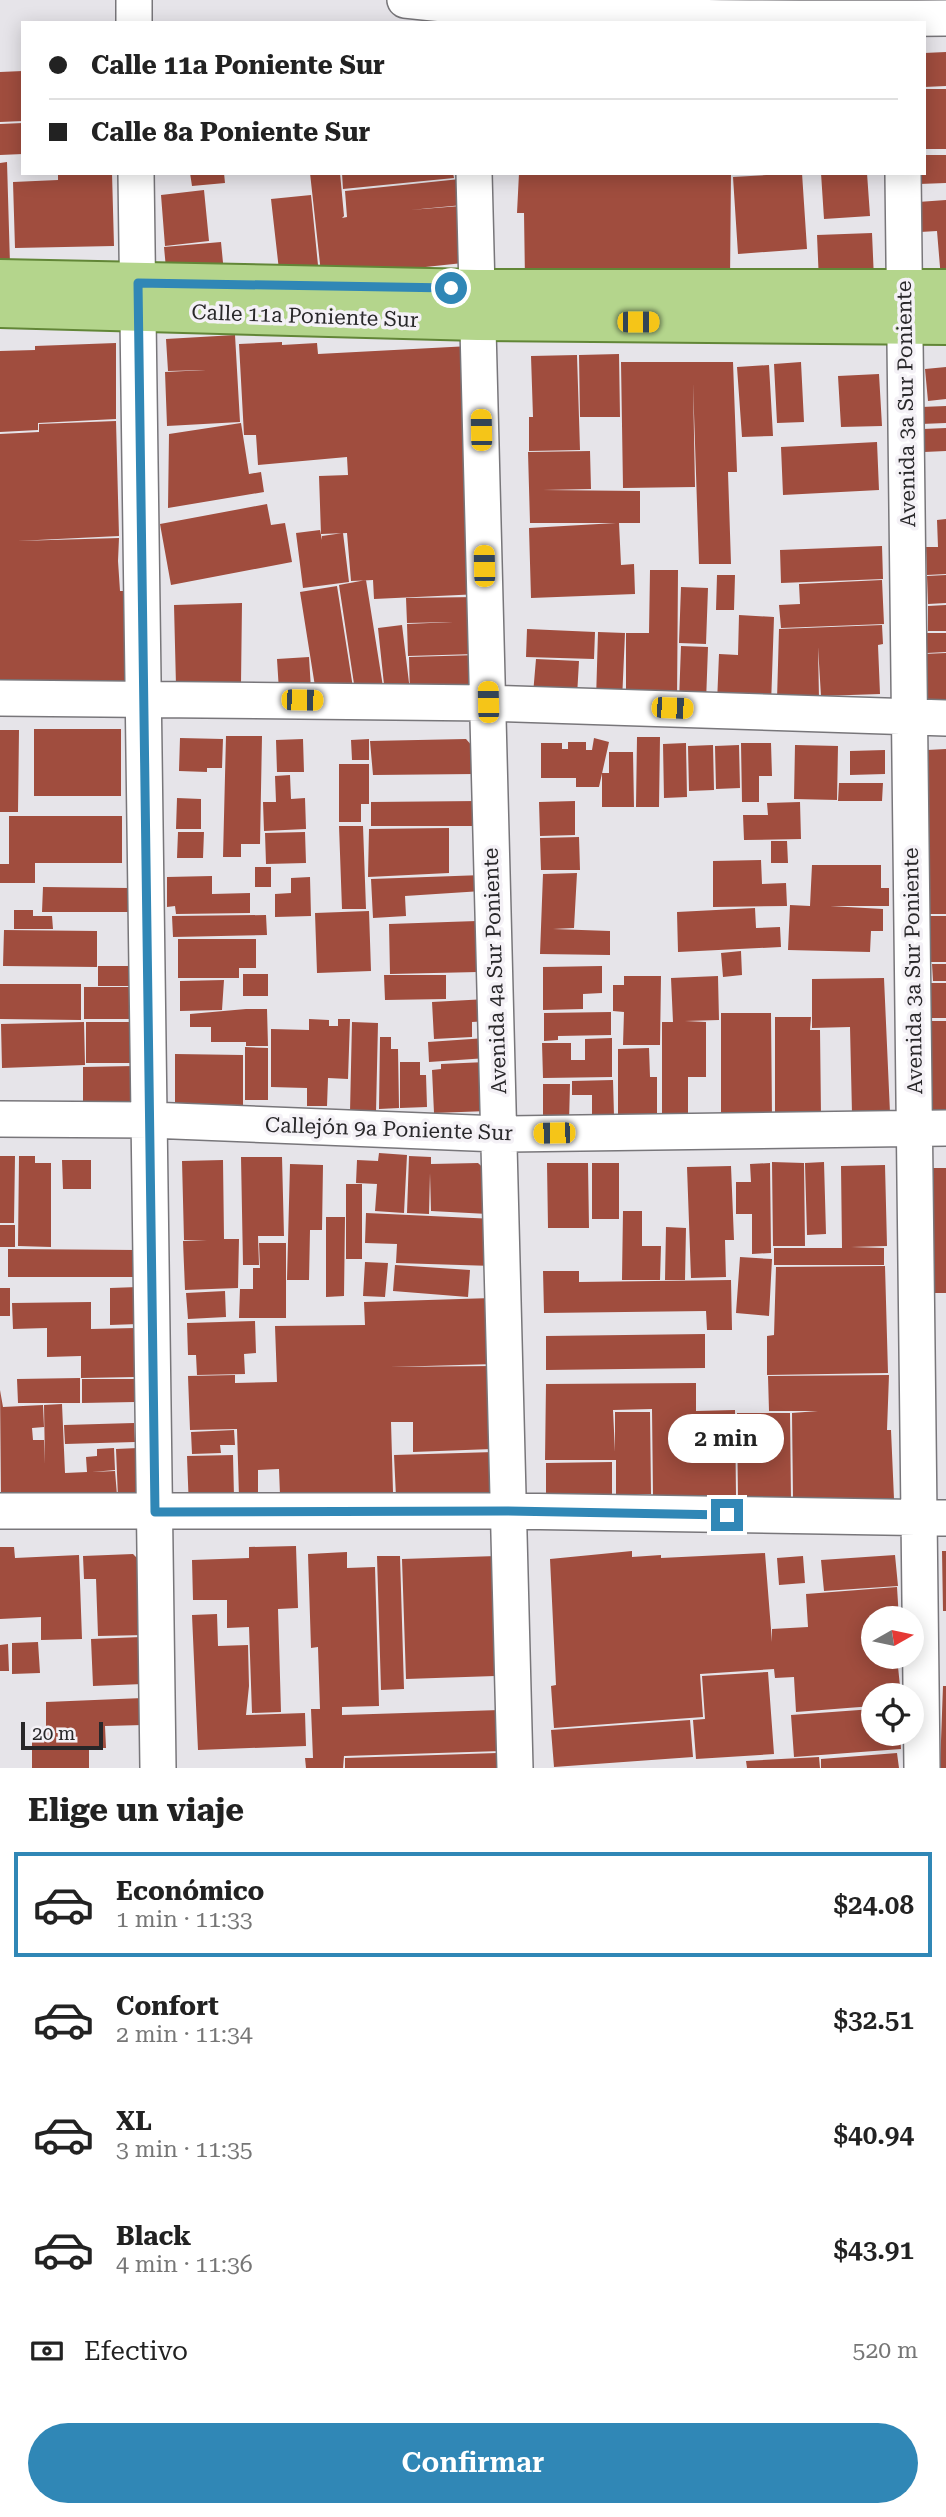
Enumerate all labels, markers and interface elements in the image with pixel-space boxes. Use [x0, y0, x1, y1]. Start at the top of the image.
text: Calle 11a Poniente Sur [91, 50, 385, 80]
text: Calle 8a Poniente Sur [91, 117, 370, 147]
route start [435, 272, 467, 304]
street label: Avenida 3a Sur Poniente [892, 280, 920, 528]
street label: Calle 11a Poniente Sur [191, 300, 419, 332]
car [618, 312, 660, 333]
car [471, 409, 492, 451]
car [474, 545, 495, 587]
car [478, 681, 499, 723]
car [281, 689, 324, 711]
car [651, 697, 694, 719]
street label: Avenida 4a Sur Poniente [479, 847, 511, 1095]
street label: Avenida 3a Sur Poniente [899, 847, 927, 1095]
street label: Callejón 9a Poniente Sur [265, 1113, 514, 1145]
car [533, 1122, 576, 1144]
callout: 2 min [669, 1414, 785, 1462]
text: 2 min [694, 1425, 758, 1452]
route end [711, 1499, 743, 1531]
north arrow [861, 1606, 924, 1670]
map controls [861, 1606, 924, 1746]
button: locate [861, 1683, 924, 1746]
scale bar [21, 1719, 103, 1751]
text: 20 m [32, 1722, 75, 1745]
text: Elige un viaje [28, 1791, 244, 1829]
icon: car [32, 1873, 95, 1936]
text: Económico [116, 1876, 264, 1906]
text: $24.08 [834, 1890, 914, 1920]
text: 1 min · 11:33 [116, 1906, 253, 1933]
icon: car [32, 1988, 95, 2051]
text: Confort [116, 1991, 219, 2021]
text: $32.51 [834, 2005, 914, 2035]
text: 2 min · 11:34 [116, 2021, 253, 2048]
icon: car [32, 2103, 95, 2166]
text: XL [116, 2106, 152, 2136]
text: $40.94 [834, 2120, 914, 2150]
text: 3 min · 11:35 [116, 2136, 253, 2163]
icon: car [32, 2218, 95, 2281]
text: Black [116, 2221, 191, 2251]
text: $43.91 [834, 2235, 914, 2265]
text: 4 min · 11:36 [116, 2251, 253, 2278]
icon: cash [28, 2332, 66, 2370]
text: Efectivo [84, 2336, 188, 2366]
text: 520 m [853, 2337, 918, 2364]
button: Confirmar [28, 2423, 918, 2503]

